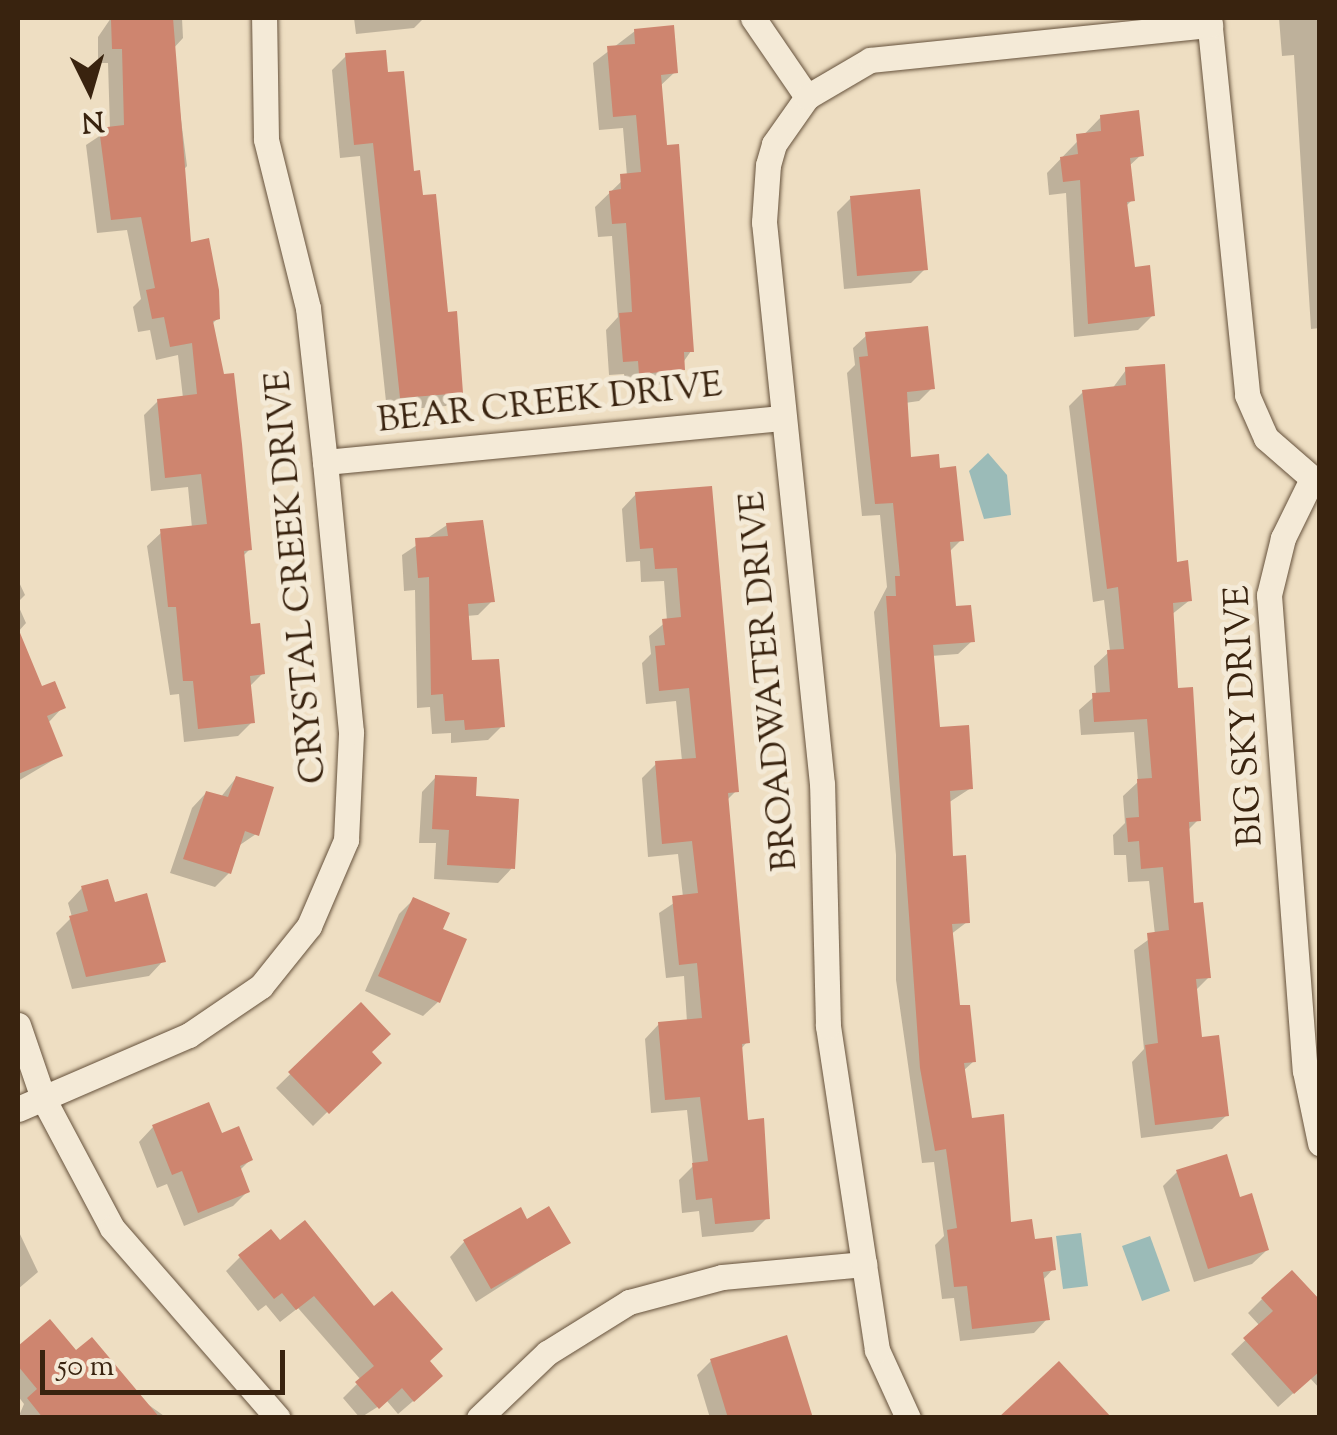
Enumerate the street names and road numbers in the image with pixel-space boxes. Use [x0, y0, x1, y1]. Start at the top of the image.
street label: BEAR CREEK DRIVE [376, 366, 724, 444]
street label: CRYSTAL CREEK DRIVE [259, 369, 337, 785]
street label: BROADWATER DRIVE [733, 489, 809, 873]
street label: BIG SKY DRIVE [1218, 584, 1274, 848]

